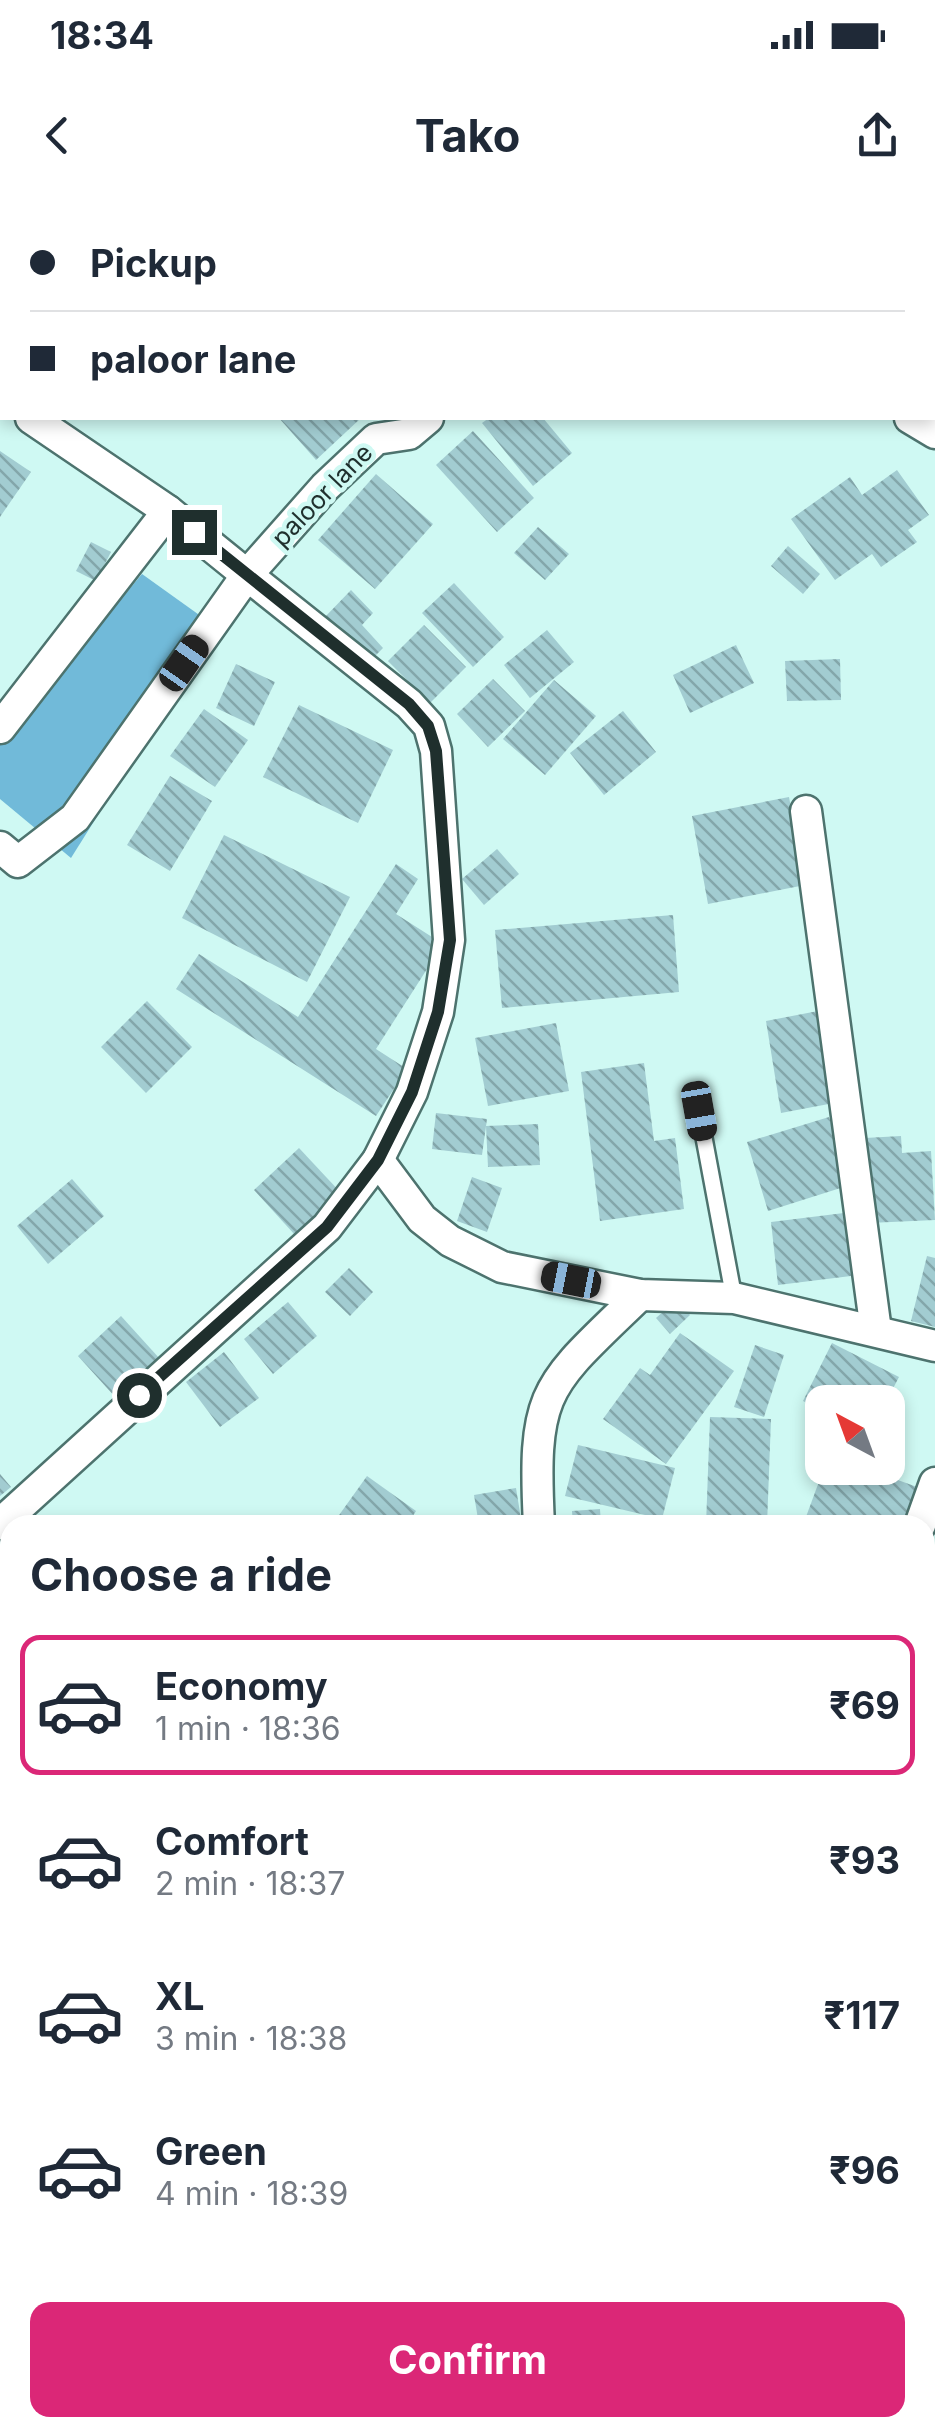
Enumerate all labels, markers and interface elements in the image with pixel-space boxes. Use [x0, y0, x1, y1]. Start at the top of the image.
text: 18:34 [50, 12, 154, 58]
icon: back [30, 108, 85, 163]
text: Tako [415, 108, 520, 163]
icon: share [850, 108, 905, 163]
text: Pickup [90, 240, 217, 286]
text: paloor lane [90, 336, 296, 382]
street label: paloor lane [266, 437, 378, 553]
route end [172, 510, 217, 555]
car [155, 630, 213, 696]
car [679, 1079, 719, 1143]
car [539, 1260, 603, 1300]
route start [117, 1373, 162, 1418]
north arrow [805, 1385, 905, 1485]
map controls [805, 1385, 905, 1485]
text: Choose a ride [30, 1547, 332, 1602]
icon: car [35, 1660, 125, 1750]
text: Economy [155, 1663, 328, 1709]
text: ₹69 [829, 1682, 900, 1728]
text: 1 min · 18:36 [155, 1709, 341, 1748]
icon: car [35, 1815, 125, 1905]
text: Comfort [155, 1818, 309, 1864]
text: ₹93 [829, 1837, 900, 1883]
text: 2 min · 18:37 [155, 1864, 345, 1903]
icon: car [35, 1970, 125, 2060]
text: XL [155, 1973, 205, 2019]
text: ₹117 [823, 1992, 900, 2038]
text: 3 min · 18:38 [155, 2019, 347, 2058]
icon: car [35, 2125, 125, 2215]
text: Green [155, 2128, 267, 2174]
text: ₹96 [829, 2147, 900, 2193]
text: 4 min · 18:39 [155, 2174, 348, 2213]
button: Confirm [30, 2302, 905, 2417]

